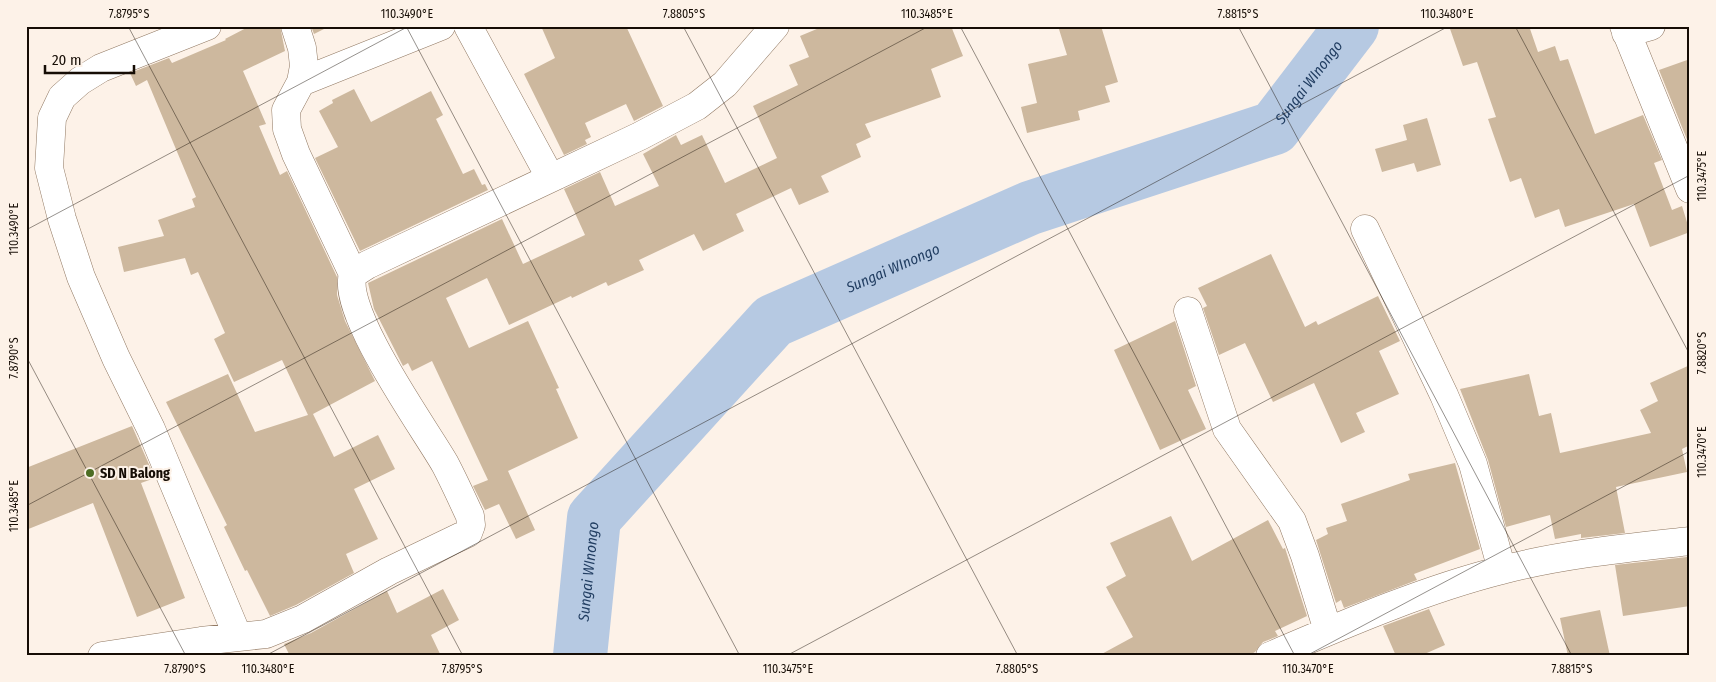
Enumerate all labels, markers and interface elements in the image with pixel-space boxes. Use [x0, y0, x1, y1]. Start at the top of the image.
text: 7.8795°S [109, 7, 149, 21]
text: 110.3490°E [381, 7, 434, 21]
text: 7.8805°S [663, 7, 705, 21]
text: 110.3485°E [901, 7, 953, 21]
text: 7.8815°S [1218, 7, 1258, 21]
text: 110.3480°E [1421, 7, 1474, 21]
water label: Sungai WInongo [1271, 37, 1347, 128]
scale bar [45, 42, 134, 74]
text: 20 m [52, 51, 82, 69]
text: 110.3475°E [1695, 150, 1709, 201]
text: 110.3490°E [7, 202, 21, 255]
water label: Sungai WInongo [843, 240, 943, 297]
text: 7.8820°S [1695, 332, 1709, 374]
text: 7.8790°S [7, 337, 21, 379]
text: 110.3470°E [1695, 426, 1709, 478]
place label: SD N Balong [100, 465, 170, 482]
marker: SD N Balong [84, 467, 96, 479]
text: 110.3485°E [7, 480, 21, 532]
water label: Sungai WInongo [574, 521, 603, 623]
text: 7.8790°S [164, 662, 206, 676]
text: 110.3480°E [242, 662, 295, 676]
text: 7.8795°S [442, 662, 482, 676]
text: 110.3475°E [763, 662, 814, 676]
text: 7.8805°S [996, 662, 1038, 676]
text: 110.3470°E [1282, 662, 1334, 676]
text: 7.8815°S [1552, 662, 1592, 676]

